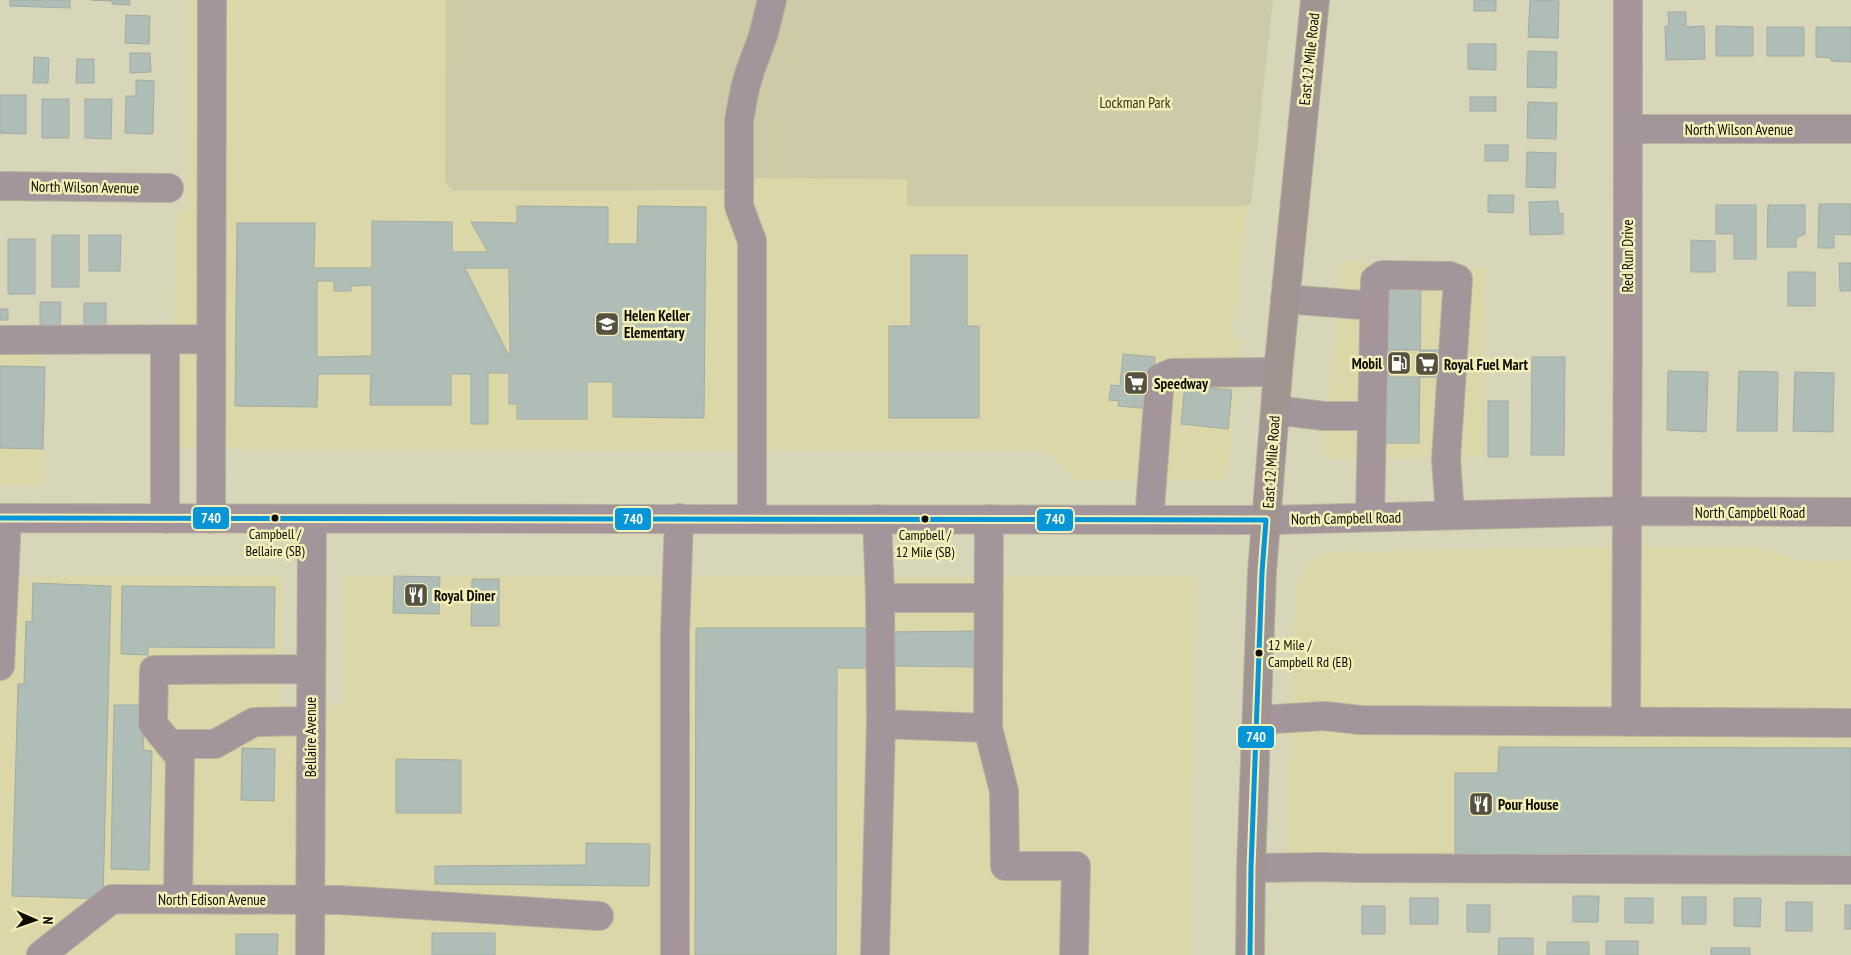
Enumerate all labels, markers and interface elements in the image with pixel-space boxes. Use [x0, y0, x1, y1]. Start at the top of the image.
street label: East 12 Mile Road [1295, 12, 1323, 106]
park label: Lockman Park [1099, 93, 1171, 112]
street label: North Wilson Avenue [1685, 120, 1793, 139]
street label: North Wilson Avenue [31, 177, 139, 197]
street label: Red Run Drive [1618, 219, 1637, 293]
place label: Helen Keller Elementary [624, 306, 691, 342]
school or university icon: Helen Keller Elementary [594, 311, 620, 337]
fuel station icon: Mobil [1386, 350, 1412, 376]
supermarket icon: Royal Fuel Mart [1414, 351, 1440, 377]
place label: Mobil [1352, 354, 1382, 373]
place label: Royal Fuel Mart [1444, 355, 1528, 374]
supermarket icon: Speedway [1123, 370, 1149, 396]
place label: Speedway [1154, 374, 1209, 393]
street label: East 12 Mile Road [1258, 415, 1284, 509]
street label: North Campbell Road [1695, 503, 1805, 522]
line badge: 740 [192, 506, 230, 530]
line badge: 740 [614, 507, 652, 531]
line badge: 740 [1036, 508, 1074, 532]
street label: North Campbell Road [1291, 508, 1401, 528]
text: 740 [201, 509, 221, 527]
text: 740 [623, 510, 643, 528]
text: 740 [1045, 510, 1065, 528]
marker: Campbell / Bellaire (SB) [270, 513, 280, 523]
marker: Campbell / 12 Mile (SB) [920, 514, 930, 524]
place label: Campbell / Bellaire (SB) [245, 525, 305, 560]
place label: Campbell / 12 Mile (SB) [896, 526, 955, 561]
restaurant icon: Royal Diner [403, 582, 429, 608]
place label: Royal Diner [434, 586, 496, 605]
place label: 12 Mile / Campbell Rd (EB) [1268, 636, 1352, 671]
marker: 12 Mile / Campbell Rd (EB) [1254, 648, 1264, 658]
street label: Bellaire Avenue [301, 697, 320, 777]
line badge: 740 [1237, 725, 1275, 749]
text: 740 [1246, 728, 1266, 746]
restaurant icon: Pour House [1468, 791, 1494, 817]
place label: Pour House [1498, 795, 1559, 814]
street label: North Edison Avenue [158, 890, 266, 909]
north arrow [10, 895, 60, 945]
text: N [39, 916, 57, 925]

